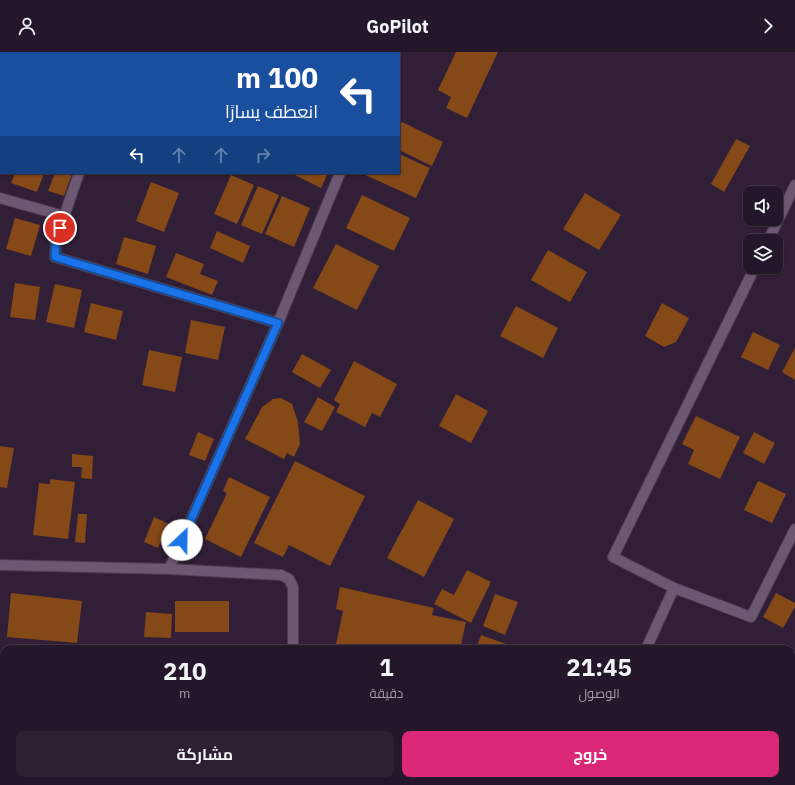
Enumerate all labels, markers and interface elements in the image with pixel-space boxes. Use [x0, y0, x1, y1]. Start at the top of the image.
icon: person [16, 15, 38, 37]
text: GoPilot [366, 15, 429, 38]
icon: forward [757, 15, 779, 37]
text: 100 m [236, 59, 318, 96]
icon: left [332, 68, 384, 120]
text: انعطف يسارًا [225, 100, 318, 123]
icon: left [126, 144, 148, 166]
icon: ahead [168, 144, 190, 166]
icon: ahead [210, 144, 232, 166]
icon: right [252, 144, 274, 166]
map controls [743, 186, 783, 274]
button: sound [743, 186, 783, 226]
pin [43, 211, 77, 245]
icon: arrive [49, 217, 71, 239]
button: layers [743, 234, 783, 274]
position arrow [161, 519, 203, 561]
text: 1 [379, 651, 394, 683]
text: 21:45 [566, 651, 632, 683]
text: 210 [163, 655, 206, 687]
text: m [179, 685, 190, 702]
text: دقيقة [369, 685, 403, 702]
text: الوصول [578, 685, 620, 702]
button: مشاركة [16, 731, 394, 777]
button: خروج [402, 731, 779, 777]

